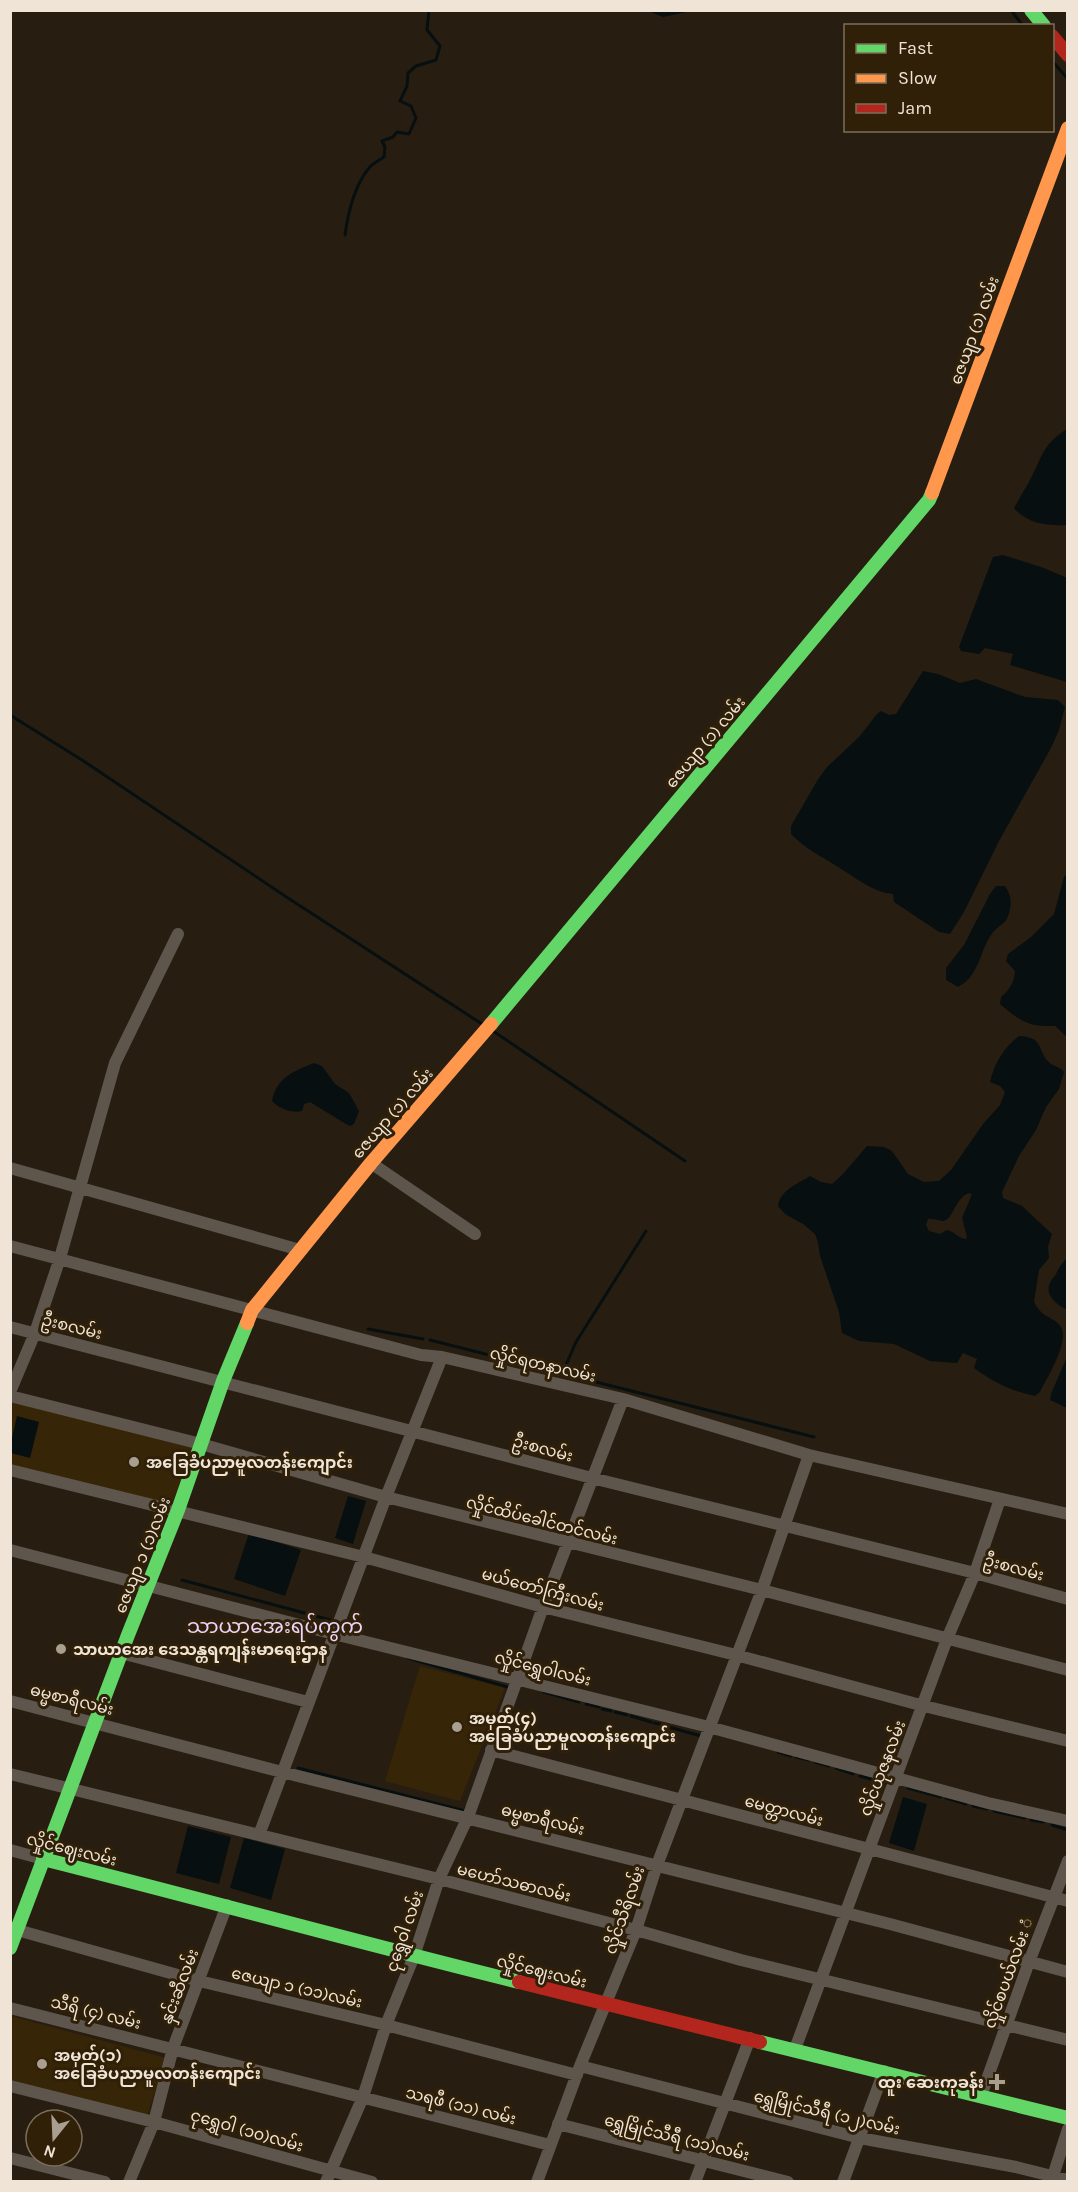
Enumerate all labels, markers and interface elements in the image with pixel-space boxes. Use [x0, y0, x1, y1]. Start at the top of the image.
legend [844, 24, 1054, 132]
text: Fast [898, 37, 933, 59]
text: Slow [898, 67, 937, 89]
text: Jam [898, 97, 932, 119]
street label: ဇေယျာ (၁) လမ်း [944, 273, 1007, 388]
street label: ဇေယျာ (၁) လမ်း [660, 691, 752, 794]
street label: ဇေယျာ (၁) လမ်း [346, 1063, 440, 1165]
street label: ဦးစလမ်း [39, 1308, 104, 1347]
street label: လှိုင်ရတနာလမ်း [487, 1341, 598, 1390]
street label: ဦးစလမ်း [510, 1429, 575, 1469]
place label: အခြေခံပညာမူလတန်းကျောင်း [146, 1451, 353, 1476]
marker: အခြေခံပညာမူလတန်းကျောင်း [127, 1455, 141, 1469]
street label: လှိုင်ထိပ်ခေါင်တင်လမ်း [463, 1491, 620, 1552]
street label: ဇေယျာ ၁ (၁)လမ်း [109, 1494, 178, 1618]
street label: ဦးစလမ်း [981, 1548, 1046, 1588]
street label: မယ်တော်ကြီးလမ်း [479, 1562, 606, 1619]
district label: သာယာအေးရပ်ကွက် [187, 1612, 363, 1642]
place label: သာယာအေး ဒေသန္တရကျန်းမာရေးဌာန [73, 1638, 327, 1663]
marker: သာယာအေး ဒေသန္တရကျန်းမာရေးဌာန [54, 1642, 68, 1656]
street label: လှိုင်ရွှေဝါလမ်း [492, 1645, 594, 1694]
street label: ဓမ္မစာရီလမ်း [27, 1678, 116, 1723]
place label: အမှတ်(၄) အခြေခံပညာမူလတန်းကျောင်း [469, 1707, 676, 1750]
street label: လှိုင်ယုဇနလမ်း [854, 1717, 914, 1820]
marker: အမှတ်(၄) အခြေခံပညာမူလတန်းကျောင်း [450, 1720, 464, 1734]
street label: မေတ္တာလမ်း [742, 1789, 826, 1834]
street label: ဓမ္မစာရီလမ်း [498, 1798, 587, 1843]
street label: လှိုင်ဈေးလမ်း [24, 1827, 119, 1874]
street label: မဟော်သဓာလမ်း [455, 1857, 573, 1906]
street label: လှိုင်သီရိလမ်း [599, 1863, 652, 1958]
street label: ငုရွှေဝါ လမ်း [380, 1887, 432, 1976]
street label: လှိုင်စပယ်လမ်း ံ [978, 1915, 1041, 2032]
street label: နှင်းဆီလမ်း [155, 1945, 207, 2028]
street label: လှိုင်ဈေးလမ်း [494, 1949, 589, 1996]
street label: ဇေယျာ ၁ (၁၁)လမ်း [229, 1961, 365, 2016]
street label: သီရိ (၄) လမ်း [48, 1990, 143, 2037]
place label: အမှတ်(၁) အခြေခံပညာမူလတန်းကျောင်း [54, 2044, 261, 2087]
marker: အမှတ်(၁) အခြေခံပညာမူလတန်းကျောင်း [35, 2057, 49, 2071]
place label: ထူး ဆေးကုခန်း [878, 2071, 984, 2096]
marker: ထူး ဆေးကုခန်း [988, 2073, 1006, 2091]
street label: သရဖီ (၁၁) လမ်း [403, 2081, 519, 2132]
street label: ရွှေမြိုင်သီရီ (၁၂)လမ်း [751, 2084, 902, 2142]
street label: ငုရွှေဝါ (၁၀)လမ်း [187, 2103, 306, 2160]
north arrow [24, 2108, 84, 2168]
street label: ရွှေမြိုင်သီရီ (၁၁)လမ်း [602, 2108, 752, 2169]
text: N [41, 2141, 58, 2163]

